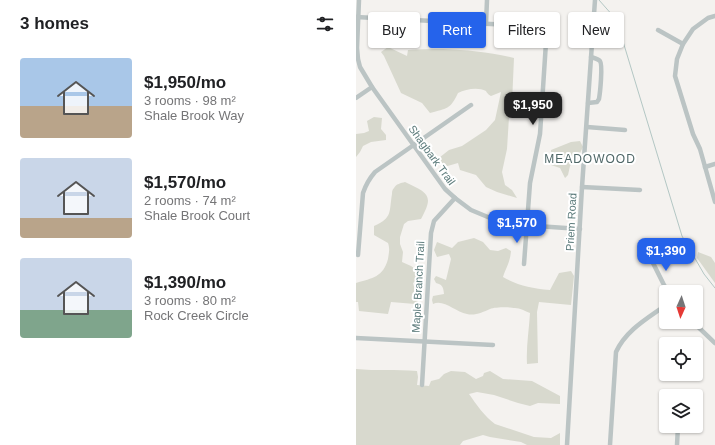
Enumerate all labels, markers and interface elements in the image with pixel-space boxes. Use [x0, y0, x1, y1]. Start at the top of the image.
chip: Buy [368, 12, 420, 48]
chip: Rent [428, 12, 486, 48]
chip: Filters [494, 12, 560, 48]
chip: New [568, 12, 624, 48]
icon: filters [314, 13, 336, 35]
text: 3 homes [20, 14, 89, 33]
text: $1,950/mo [144, 73, 226, 92]
icon: home [52, 74, 100, 122]
pin: $1,950 [500, 92, 566, 126]
text: 3 rooms · 98 m² [144, 93, 236, 108]
text: $1,950 [513, 97, 553, 112]
text: Shale Brook Way [144, 108, 244, 123]
street label: Shagbark Trail [406, 123, 458, 187]
district label: MEADOWOOD [544, 152, 636, 166]
text: $1,570/mo [144, 173, 226, 192]
icon: home [52, 174, 100, 222]
text: 2 rooms · 74 m² [144, 193, 236, 208]
street label: Priem Road [563, 193, 579, 251]
text: Shale Brook Court [144, 208, 250, 223]
pin: $1,570 [484, 210, 550, 244]
text: $1,570 [497, 215, 537, 230]
pin: $1,390 [633, 238, 699, 272]
street label: Maple Branch Trail [410, 241, 426, 333]
text: $1,390 [646, 243, 686, 258]
text: $1,390/mo [144, 273, 226, 292]
icon: home [52, 274, 100, 322]
north arrow [659, 285, 703, 329]
map controls [659, 285, 703, 433]
text: 3 rooms · 80 m² [144, 293, 236, 308]
text: Rock Creek Circle [144, 308, 249, 323]
button: locate [659, 337, 703, 381]
button: layers [659, 389, 703, 433]

